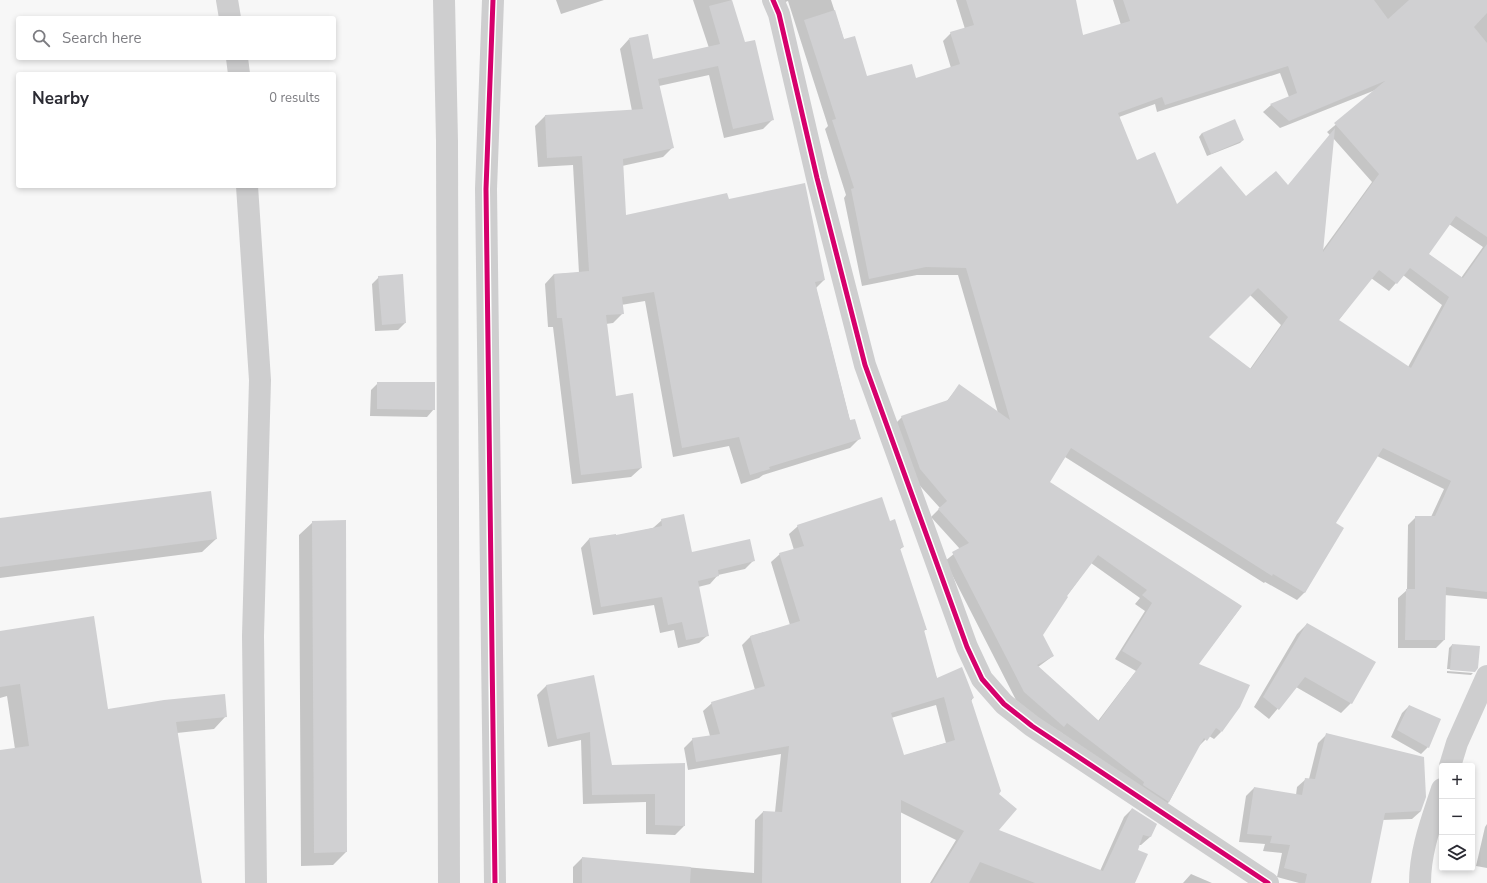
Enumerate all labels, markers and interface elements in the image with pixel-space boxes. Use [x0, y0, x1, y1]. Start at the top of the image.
search box [16, 16, 336, 60]
icon: search [30, 27, 52, 49]
text: Search here [62, 28, 142, 48]
text: Nearby [32, 87, 89, 110]
text: 0 results [269, 89, 320, 107]
map controls [1439, 763, 1475, 871]
button: + [1439, 763, 1475, 799]
button: − [1439, 799, 1475, 835]
button: layers [1439, 835, 1475, 871]

